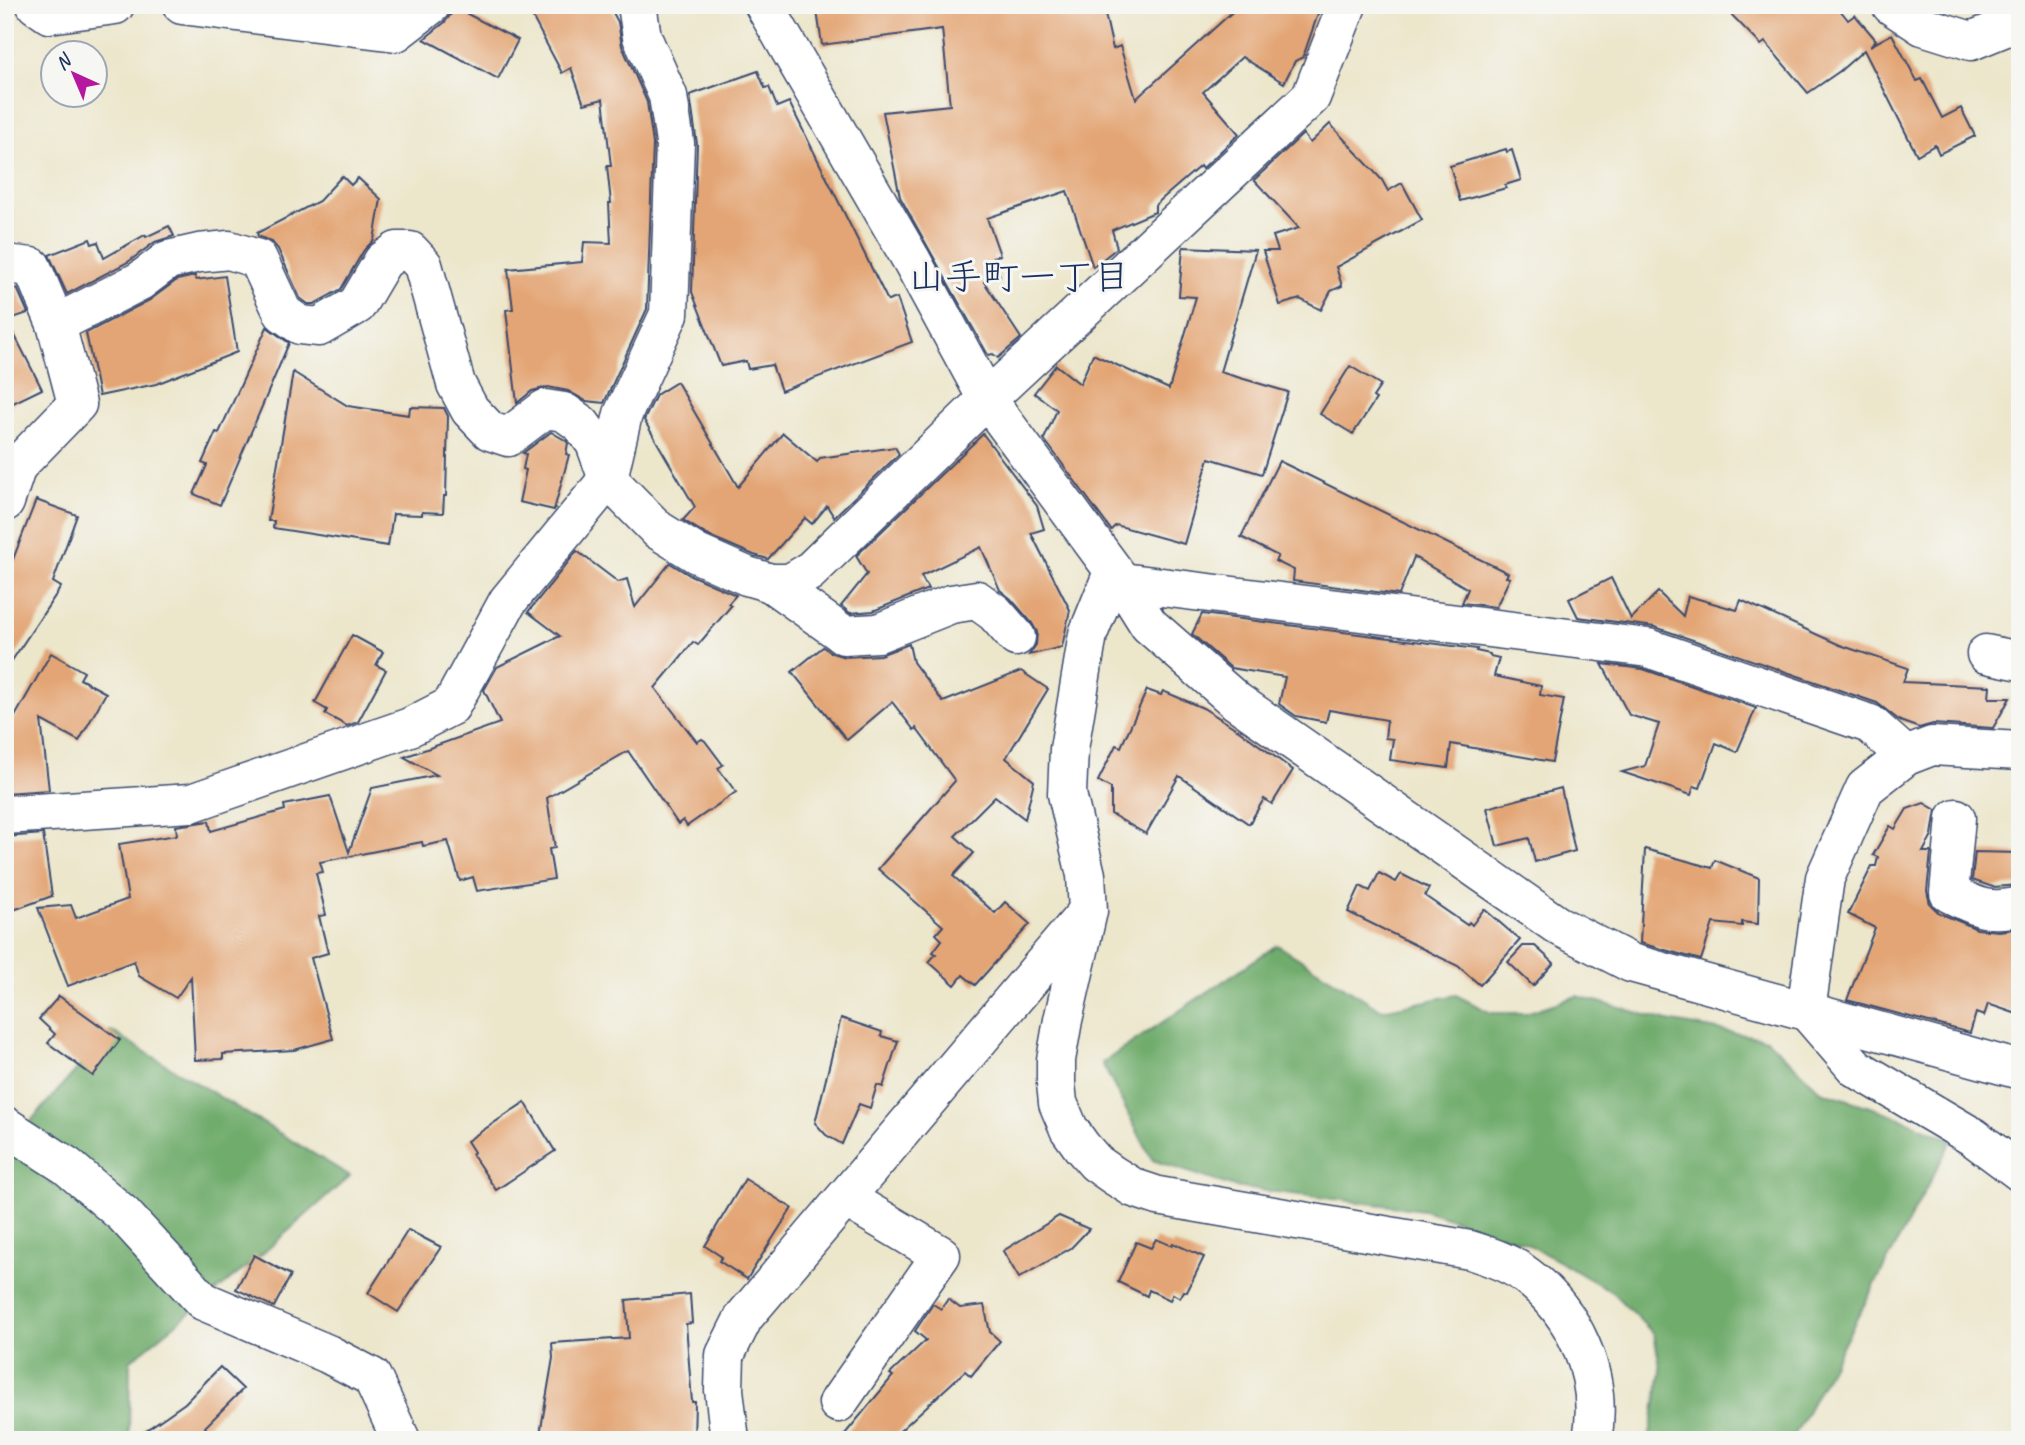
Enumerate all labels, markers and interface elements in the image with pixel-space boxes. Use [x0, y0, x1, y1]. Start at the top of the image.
north arrow [38, 38, 108, 108]
text: N [50, 48, 78, 75]
district label: 山手町一丁目 [908, 253, 1130, 300]

